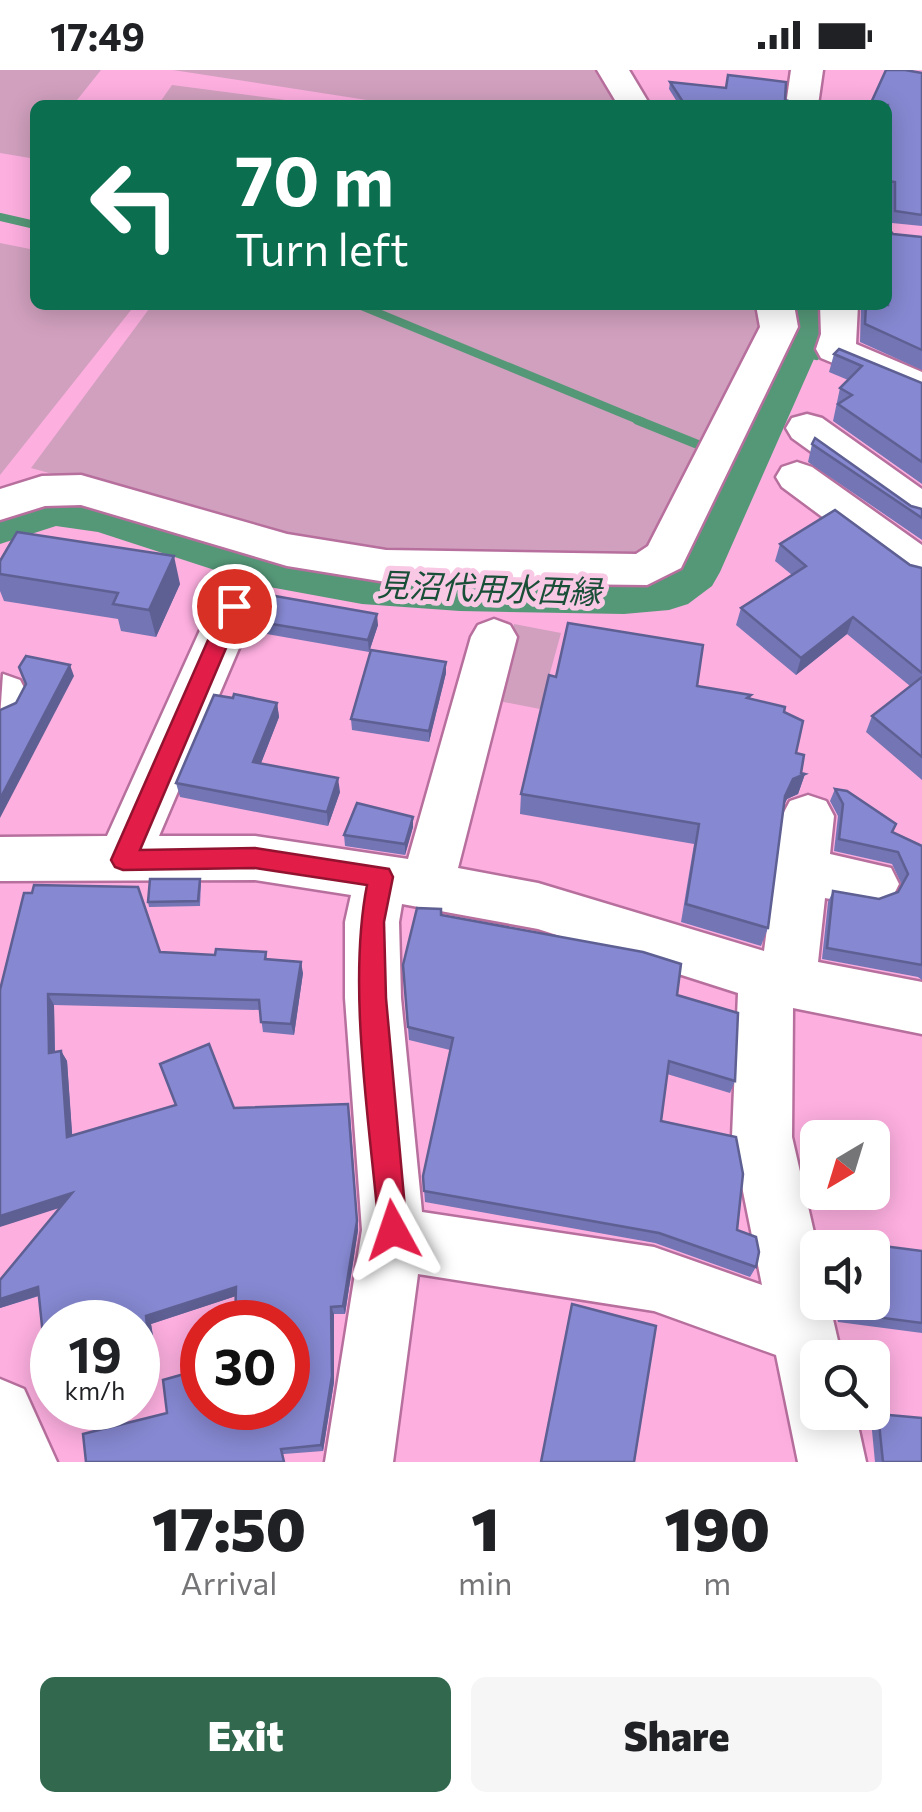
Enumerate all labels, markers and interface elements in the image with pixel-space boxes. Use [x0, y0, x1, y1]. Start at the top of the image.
text: 17:49 [50, 12, 145, 59]
text: 70 m [235, 135, 394, 220]
icon: left [70, 140, 200, 270]
text: Turn left [235, 220, 409, 275]
water label: 見沼代用水西縁 [376, 563, 605, 611]
pin [192, 564, 277, 649]
icon: arrive [207, 579, 262, 634]
north arrow [800, 1120, 890, 1210]
map controls [800, 1120, 890, 1430]
position arrow [341, 1178, 445, 1282]
button: sound [800, 1230, 890, 1320]
speed limit sign: 30 [180, 1300, 310, 1430]
text: 19 [68, 1322, 122, 1383]
button: search [800, 1340, 890, 1430]
text: km/h [65, 1375, 125, 1405]
text: 17:50 [152, 1490, 306, 1563]
text: 1 [471, 1490, 499, 1563]
text: 190 [664, 1490, 770, 1563]
text: Arrival [181, 1562, 277, 1602]
text: min [458, 1562, 512, 1602]
text: m [703, 1562, 731, 1602]
button: Exit [40, 1677, 451, 1792]
button: Share [471, 1677, 882, 1792]

